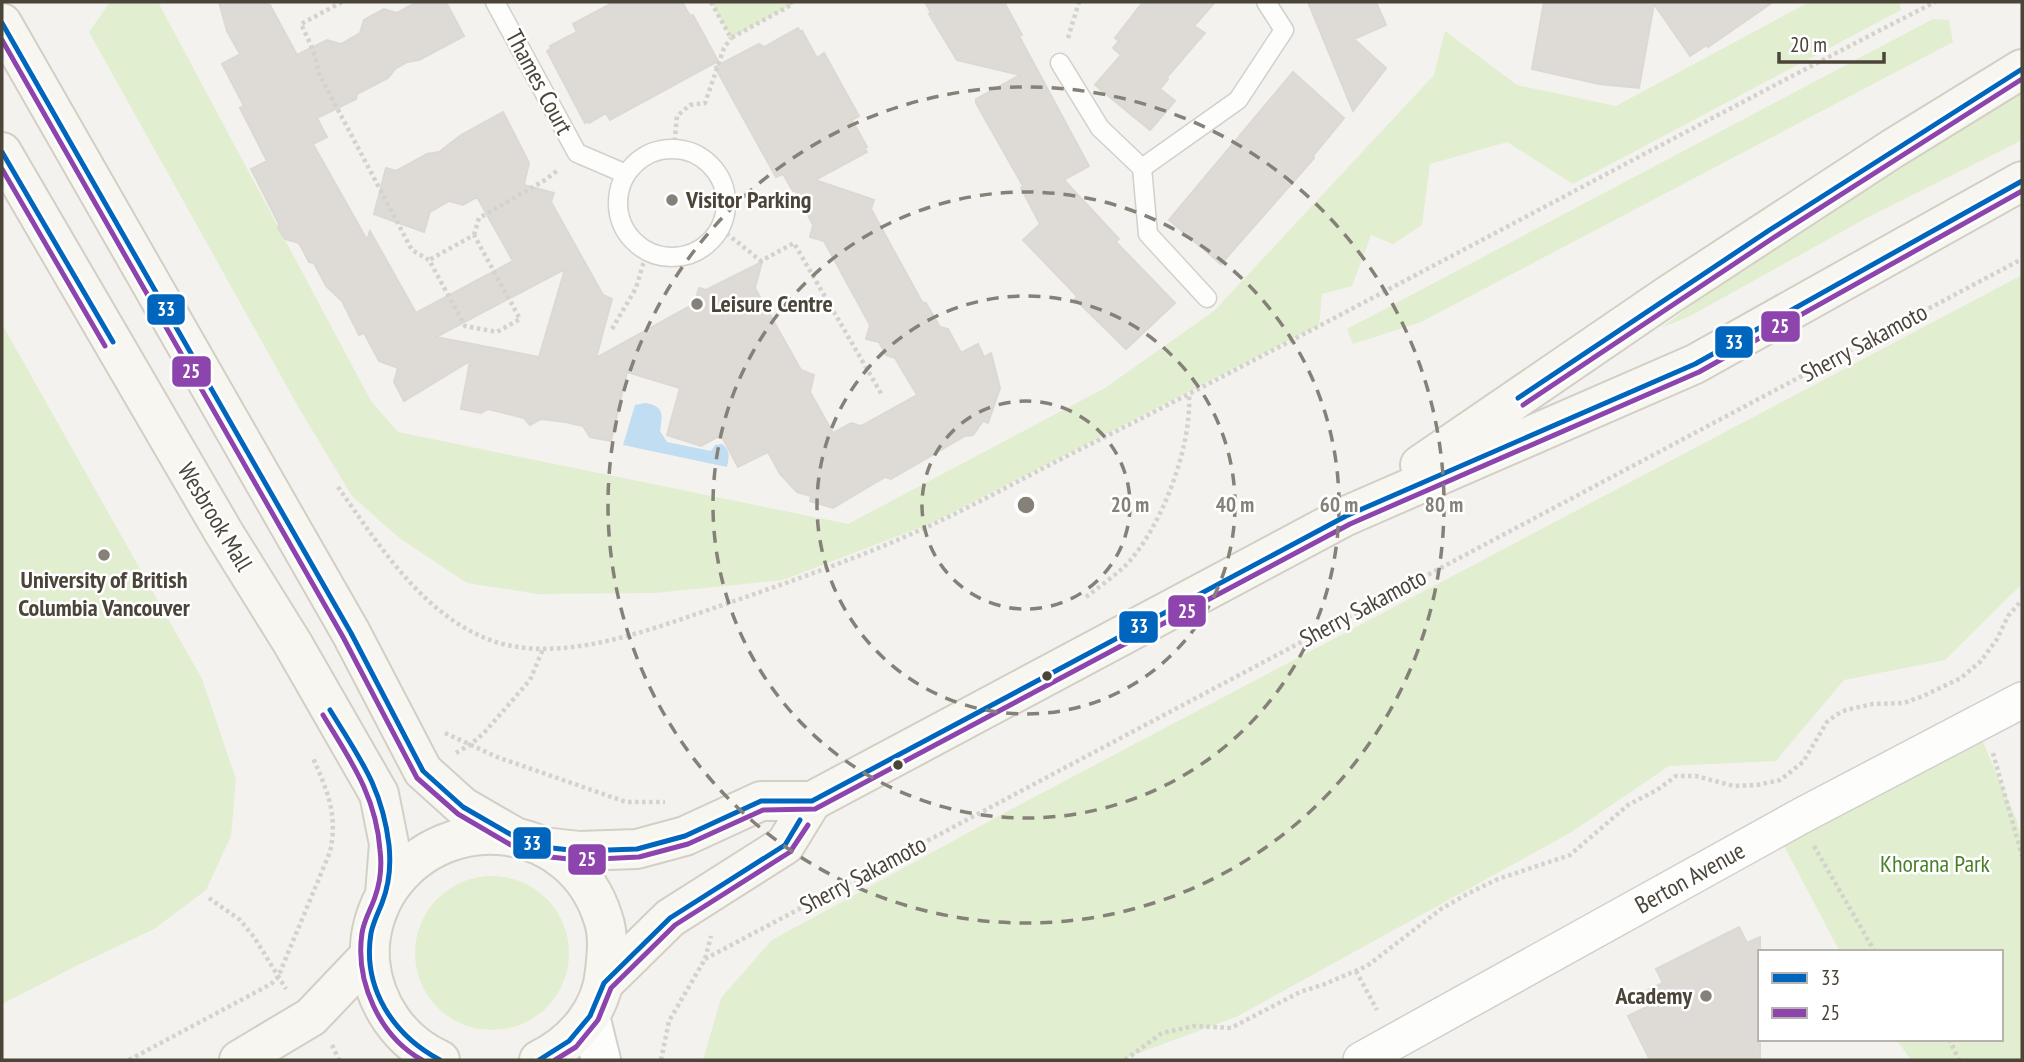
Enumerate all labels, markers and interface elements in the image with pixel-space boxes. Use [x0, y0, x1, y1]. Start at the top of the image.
scale bar [1779, 21, 1884, 65]
street label: Thames Court [499, 24, 580, 140]
text: 20 m [1790, 31, 1827, 58]
place label: Visitor Parking [685, 184, 811, 215]
marker: Visitor Parking [664, 192, 680, 208]
place label: Leisure Centre [711, 288, 833, 319]
line badge: 33 [146, 293, 186, 326]
marker: Leisure Centre [689, 296, 705, 312]
street label: Sherry Sakamoto [1795, 296, 1932, 389]
text: 33 [157, 297, 175, 321]
line badge: 25 [1760, 310, 1801, 343]
text: 25 [1771, 314, 1789, 338]
line badge: 33 [1714, 325, 1754, 359]
text: 33 [1725, 330, 1743, 354]
line badge: 25 [171, 355, 212, 388]
text: 25 [182, 359, 200, 383]
street label: Wesbrook Mall [171, 457, 260, 577]
text: 20 m [1111, 491, 1149, 518]
text: 40 m [1216, 491, 1254, 518]
text: 60 m [1320, 491, 1358, 518]
text: 80 m [1425, 491, 1463, 518]
centre of rings [1014, 493, 1038, 517]
marker: University of British Columbia Vancouver [96, 547, 112, 563]
street label: Sherry Sakamoto [1294, 561, 1431, 654]
place label: University of British Columbia Vancouver [18, 564, 191, 623]
line badge: 25 [1167, 594, 1207, 628]
text: 25 [1178, 599, 1196, 623]
line badge: 33 [1118, 610, 1159, 644]
text: 33 [1130, 614, 1148, 638]
unlabelled marker [1040, 669, 1054, 683]
unlabelled marker [891, 758, 905, 772]
line badge: 33 [512, 826, 552, 860]
street label: Sherry Sakamoto [794, 828, 931, 921]
text: 33 [523, 831, 541, 855]
street label: Berton Avenue [1629, 835, 1750, 920]
line badge: 25 [567, 843, 607, 876]
text: 25 [578, 847, 596, 871]
park label: Khorana Park [1880, 848, 1991, 879]
legend [1758, 950, 2003, 1041]
text: 33 [1821, 964, 1840, 991]
place label: Academy [1615, 980, 1692, 1011]
marker: Academy [1698, 988, 1714, 1004]
text: 25 [1821, 999, 1840, 1026]

